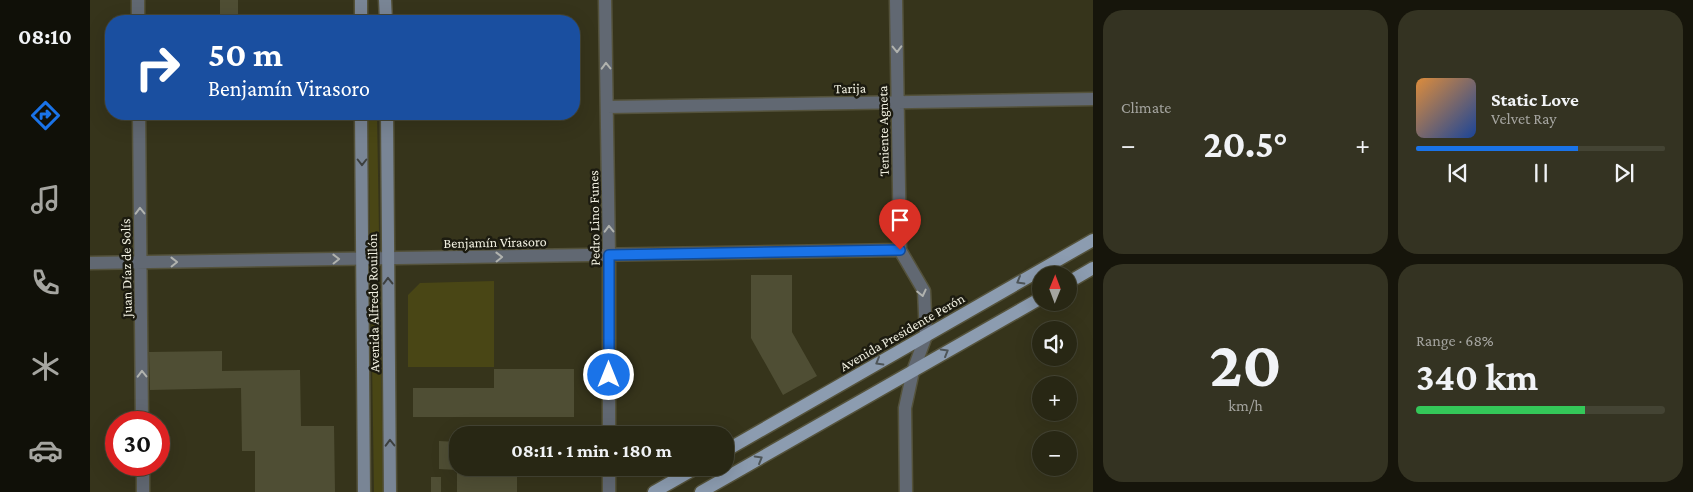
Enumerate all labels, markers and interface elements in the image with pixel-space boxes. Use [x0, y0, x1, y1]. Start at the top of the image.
text: 08:10 [18, 24, 72, 49]
icon: right [125, 35, 190, 100]
text: 50 m [208, 35, 283, 74]
one-way arrow [892, 45, 902, 53]
one-way arrow [601, 62, 611, 70]
text: Benjamín Virasoro [208, 76, 370, 101]
street label: Tarija [834, 80, 867, 97]
street label: Teniente Agneta [874, 85, 892, 177]
text: Static Love [1491, 89, 1579, 110]
icon: directions [28, 98, 63, 133]
text: Climate [1121, 99, 1171, 116]
text: Velvet Ray [1491, 110, 1557, 127]
text: 20.5° [1203, 123, 1288, 165]
text: − [1121, 129, 1136, 160]
text: + [1355, 129, 1370, 160]
one-way arrow [357, 159, 367, 167]
icon: previous [1444, 159, 1472, 187]
icon: pause [1527, 159, 1555, 187]
icon: next [1610, 159, 1638, 187]
street label: Pedro Lino Funes [585, 170, 603, 266]
icon: music [28, 182, 63, 217]
pin [879, 199, 921, 250]
icon: arrive [886, 206, 914, 234]
one-way arrow [135, 207, 145, 215]
street label: Juan Díaz de Solís [117, 218, 135, 320]
one-way arrow [604, 225, 614, 232]
street label: Avenida Alfredo Rouillón [364, 233, 382, 373]
street label: Benjamín Virasoro [443, 233, 547, 252]
one-way arrow [495, 252, 503, 262]
one-way arrow [332, 254, 340, 264]
one-way arrow [170, 257, 178, 267]
icon: phone [28, 265, 63, 300]
north arrow [1032, 266, 1078, 311]
map controls [1032, 266, 1077, 476]
one-way arrow [1017, 275, 1026, 285]
one-way arrow [383, 277, 393, 284]
one-way arrow [916, 289, 927, 297]
street label: Avenida Presidente Perón [837, 290, 968, 374]
button: sound [1032, 321, 1077, 366]
text: 20 [1209, 328, 1282, 400]
text: Range · 68% [1416, 332, 1494, 349]
position arrow [582, 348, 634, 400]
icon: climate [28, 349, 63, 384]
one-way arrow [940, 349, 949, 359]
one-way arrow [876, 356, 885, 366]
text: 340 km [1416, 356, 1538, 398]
one-way arrow [137, 370, 147, 378]
button: + [1032, 376, 1077, 421]
text: km/h [1228, 397, 1263, 414]
speed limit sign: 30 [105, 411, 170, 476]
button: − [1032, 431, 1077, 476]
icon: car [28, 433, 63, 468]
one-way arrow [385, 439, 395, 447]
text: 08:11 · 1 min · 180 m [511, 440, 672, 461]
one-way arrow [753, 455, 762, 465]

